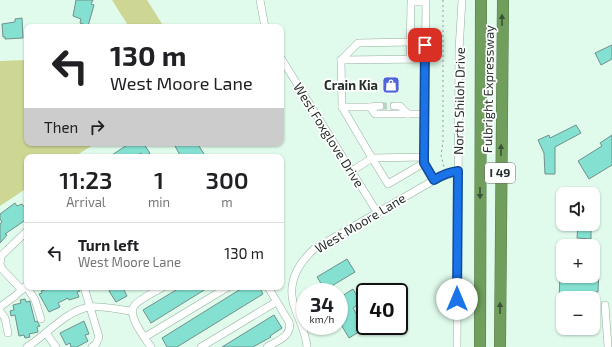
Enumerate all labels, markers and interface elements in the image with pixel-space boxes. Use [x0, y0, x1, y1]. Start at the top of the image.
one-way arrow [499, 13, 505, 26]
street label: Fulbright Expressway [479, 25, 497, 153]
pin [408, 28, 442, 62]
icon: arrive [414, 34, 436, 56]
text: 130 m [110, 38, 186, 72]
icon: left [44, 40, 96, 92]
street label: North Shiloh Drive [450, 47, 468, 155]
text: West Moore Lane [110, 72, 253, 94]
shop icon: Crain Kia [381, 75, 401, 95]
place label: Crain Kia [324, 77, 378, 93]
street label: West Foxglove Drive [290, 80, 368, 190]
icon: right [86, 116, 108, 138]
text: Then [44, 118, 78, 136]
one-way arrow [498, 143, 504, 156]
road number: I 49 [485, 163, 515, 183]
text: 11:23 [59, 165, 113, 194]
text: 1 [154, 165, 164, 194]
text: 300 [205, 165, 249, 194]
one-way arrow [477, 187, 483, 200]
map controls [556, 187, 600, 335]
button: sound [556, 187, 600, 231]
street label: West Moore Lane [312, 190, 408, 256]
text: Arrival [66, 194, 106, 210]
text: min [148, 194, 170, 210]
text: m [221, 194, 233, 210]
text: Turn left [78, 236, 139, 254]
button: + [556, 239, 600, 283]
icon: left [44, 242, 66, 264]
text: 130 m [224, 244, 264, 262]
text: West Moore Lane [78, 254, 181, 270]
position arrow [436, 278, 478, 320]
speed limit sign: 40 [356, 283, 408, 335]
button: − [556, 291, 600, 335]
text: 34 [310, 292, 334, 316]
one-way arrow [497, 301, 503, 314]
text: km/h [310, 313, 334, 325]

